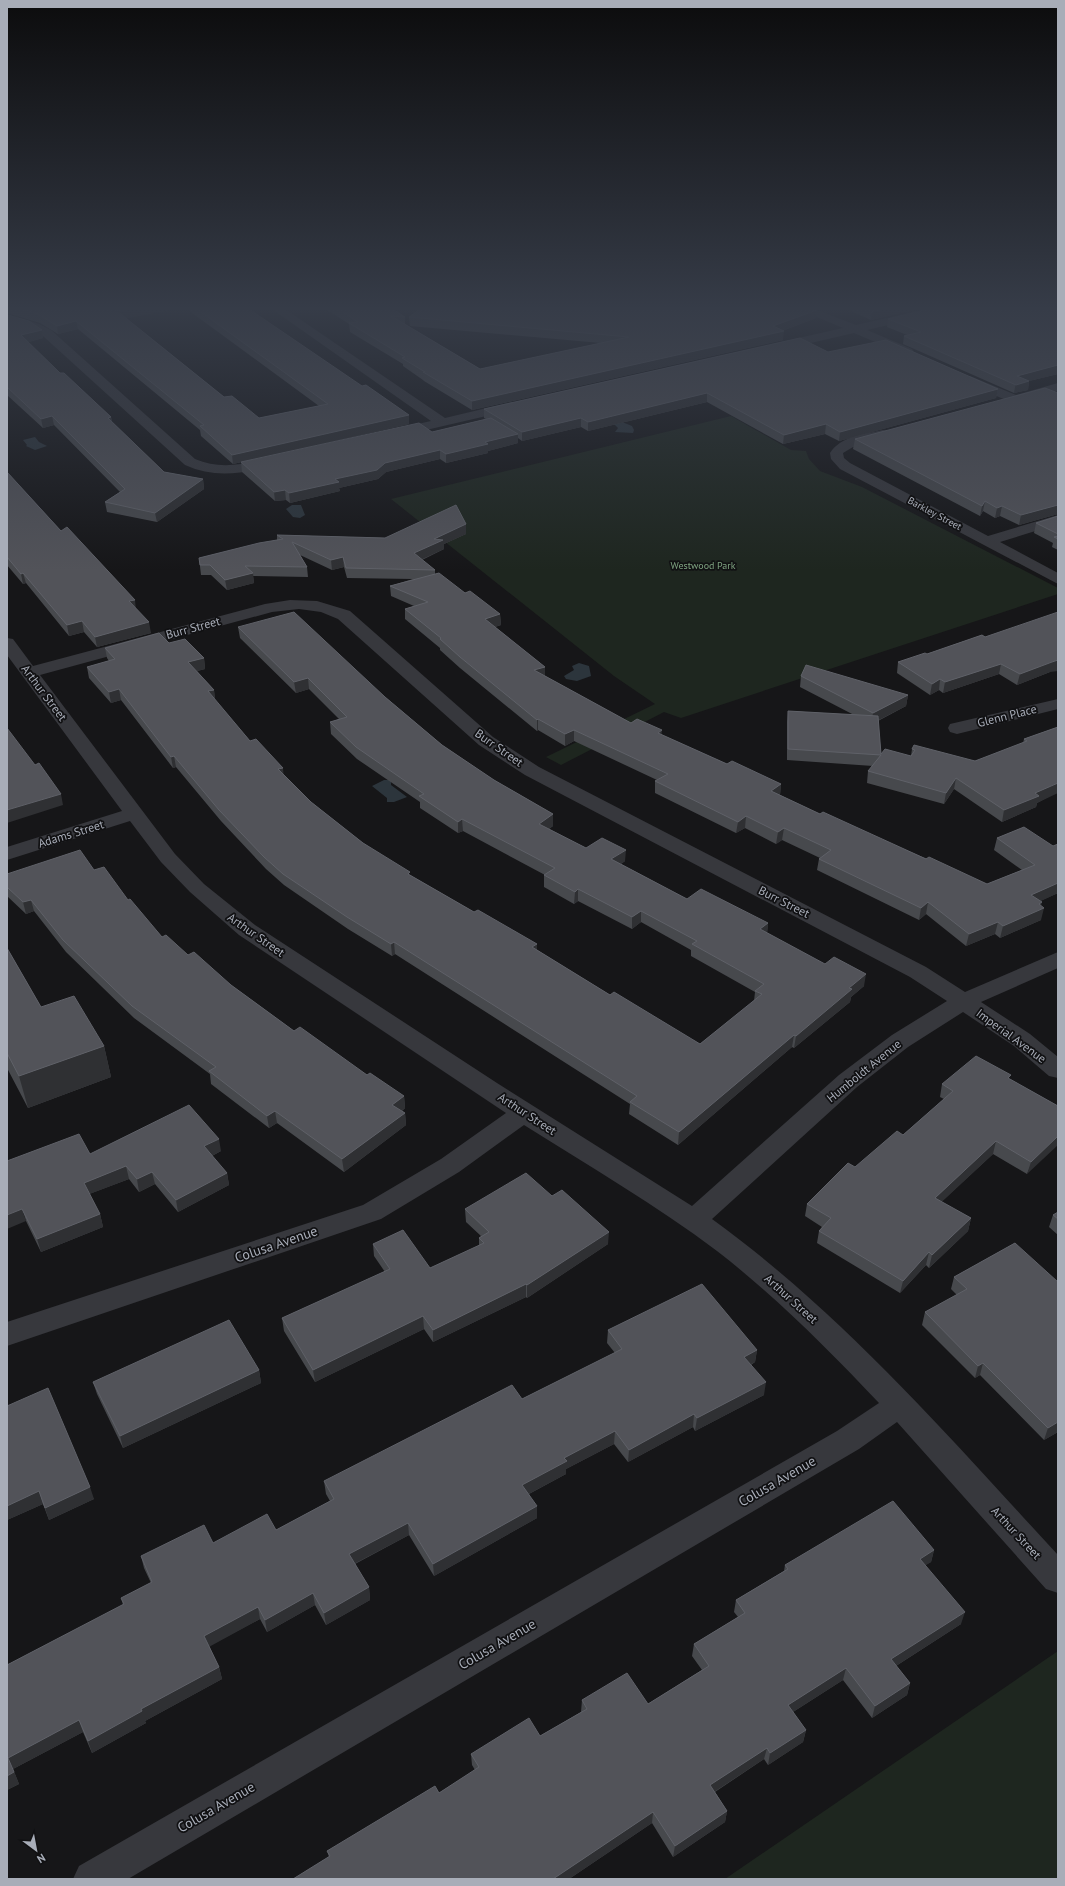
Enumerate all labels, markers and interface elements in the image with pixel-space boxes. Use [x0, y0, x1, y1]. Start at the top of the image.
street label: Barkley Street [906, 494, 965, 533]
park label: Westwood Park [671, 559, 736, 572]
street label: Burr Street [164, 613, 222, 642]
street label: Arthur Street [18, 662, 70, 724]
street label: Glenn Place [976, 701, 1038, 730]
street label: Burr Street [472, 726, 526, 770]
street label: Adams Street [36, 816, 106, 851]
street label: Burr Street [756, 882, 812, 921]
street label: Arthur Street [225, 909, 288, 960]
street label: Imperial Avenue [973, 1005, 1049, 1066]
street label: Humboldt Avenue [823, 1036, 904, 1105]
street label: Arthur Street [495, 1089, 559, 1138]
street label: Colusa Avenue [232, 1221, 320, 1267]
street label: Arthur Street [762, 1271, 821, 1326]
street label: Colusa Avenue [735, 1452, 819, 1510]
street label: Arthur Street [988, 1503, 1045, 1562]
street label: Colusa Avenue [455, 1615, 539, 1673]
street label: Colusa Avenue [174, 1778, 258, 1836]
north arrow [16, 1830, 56, 1870]
text: N [35, 1851, 48, 1866]

